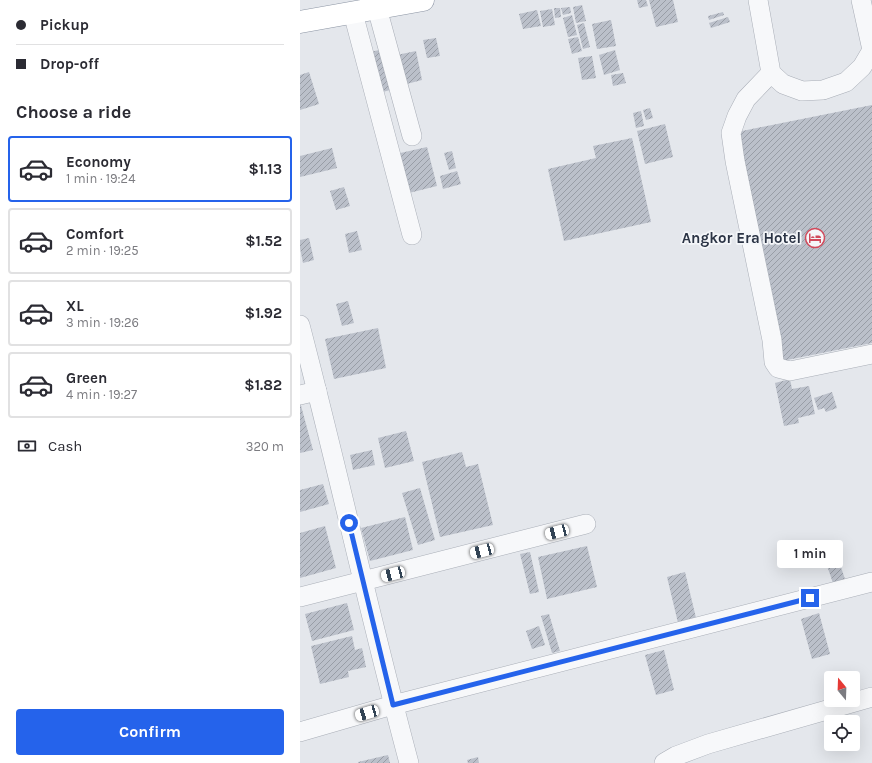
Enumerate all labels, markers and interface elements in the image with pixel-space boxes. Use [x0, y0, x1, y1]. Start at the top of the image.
text: Pickup [40, 16, 89, 34]
text: Drop-off [40, 55, 99, 73]
text: Choose a ride [16, 101, 131, 123]
icon: car [18, 151, 54, 187]
text: Economy [66, 153, 131, 171]
text: $1.13 [248, 160, 282, 178]
text: 1 min · 19:24 [66, 171, 135, 186]
icon: car [18, 223, 54, 259]
text: Comfort [66, 225, 124, 243]
hotel icon: Angkor Era Hotel [804, 227, 826, 249]
place label: Angkor Era Hotel [682, 229, 801, 247]
text: $1.52 [245, 232, 282, 250]
text: 2 min · 19:25 [66, 243, 139, 258]
icon: car [18, 295, 54, 331]
text: XL [66, 297, 84, 315]
text: $1.92 [245, 304, 282, 322]
text: 3 min · 19:26 [66, 315, 139, 330]
icon: car [18, 367, 54, 403]
text: Green [66, 369, 107, 387]
text: $1.82 [244, 376, 282, 394]
text: 4 min · 19:27 [66, 387, 137, 402]
icon: cash [16, 435, 38, 457]
text: Cash [48, 437, 82, 455]
text: 320 m [246, 439, 284, 454]
route start [340, 514, 358, 532]
car [544, 523, 570, 541]
callout: 1 min [777, 540, 843, 568]
car [469, 542, 495, 560]
text: 1 min [794, 546, 826, 561]
car [380, 565, 406, 583]
route end [801, 589, 819, 607]
north arrow [824, 671, 860, 707]
map controls [824, 671, 860, 751]
car [354, 704, 380, 722]
button: Confirm [16, 709, 284, 755]
button: locate [824, 715, 860, 751]

